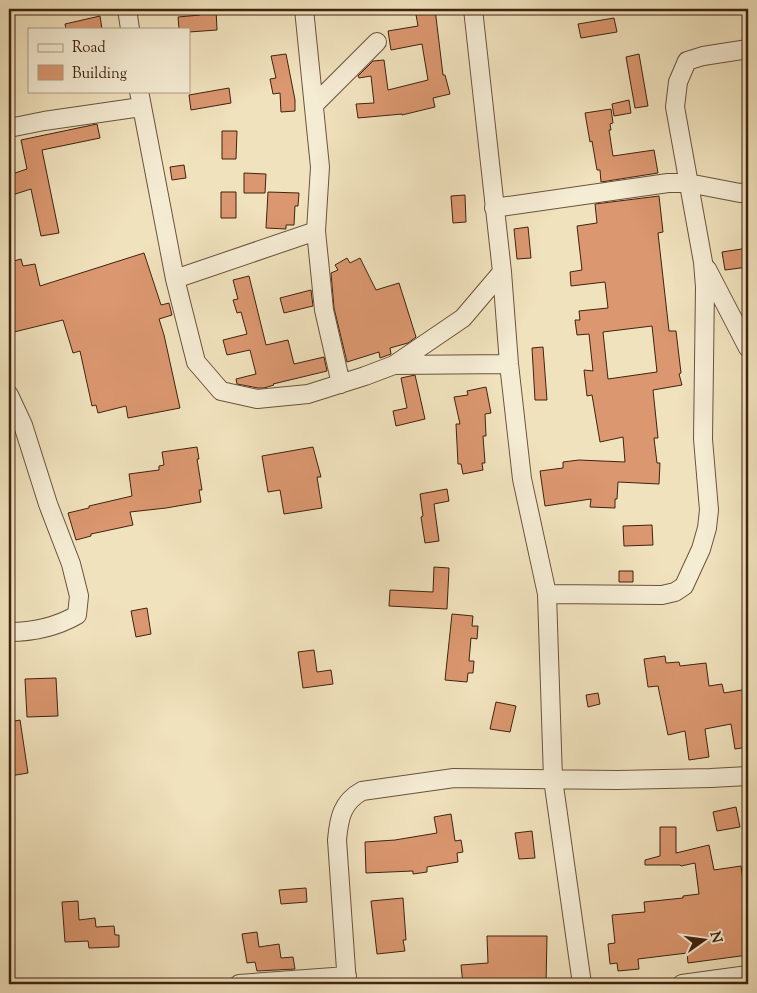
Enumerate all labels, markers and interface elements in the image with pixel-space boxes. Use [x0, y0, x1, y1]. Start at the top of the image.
legend [28, 28, 190, 92]
text: Road [72, 38, 106, 59]
text: Building [72, 64, 127, 85]
north arrow [680, 916, 730, 966]
text: N [704, 929, 726, 945]

